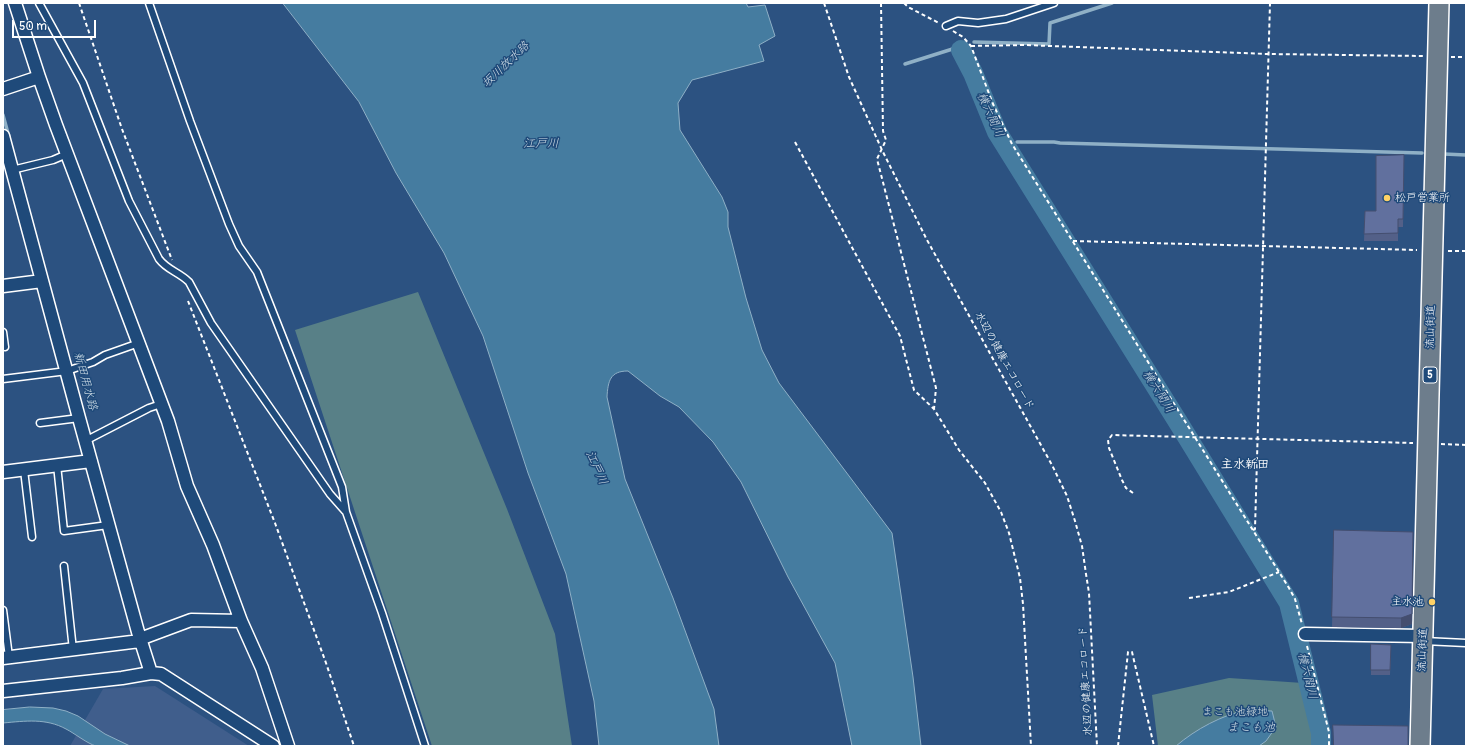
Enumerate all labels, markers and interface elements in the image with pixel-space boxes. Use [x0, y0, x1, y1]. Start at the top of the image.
scale bar [14, 12, 98, 38]
text: 50 m [19, 19, 47, 34]
water label: 坂川放水路 [479, 39, 533, 91]
water label: 横六間川 [973, 90, 1007, 140]
water label: 江戸川 [523, 137, 559, 151]
place label: 松戸営業所 [1395, 191, 1450, 205]
marker: 松戸営業所 [1382, 193, 1392, 203]
street label: 流山街道 [1424, 305, 1438, 349]
street label: 水辺の健康エコロード [972, 310, 1036, 412]
water label: 新田用水路 [70, 350, 100, 412]
road number: 5 [1423, 367, 1437, 383]
water label: 横六間川 [1139, 368, 1177, 416]
water label: 江戸川 [582, 449, 610, 487]
district label: 主水新田 [1221, 458, 1269, 472]
place label: 主水池 [1391, 595, 1424, 609]
marker: 主水池 [1427, 597, 1437, 607]
street label: 水辺の健康エコロード [1077, 626, 1095, 736]
street label: 流山街道 [1416, 628, 1430, 672]
water label: 横六間川 [1294, 651, 1320, 701]
park label: まこも池緑地 [1202, 705, 1268, 719]
water label: まこも池 [1227, 721, 1275, 735]

